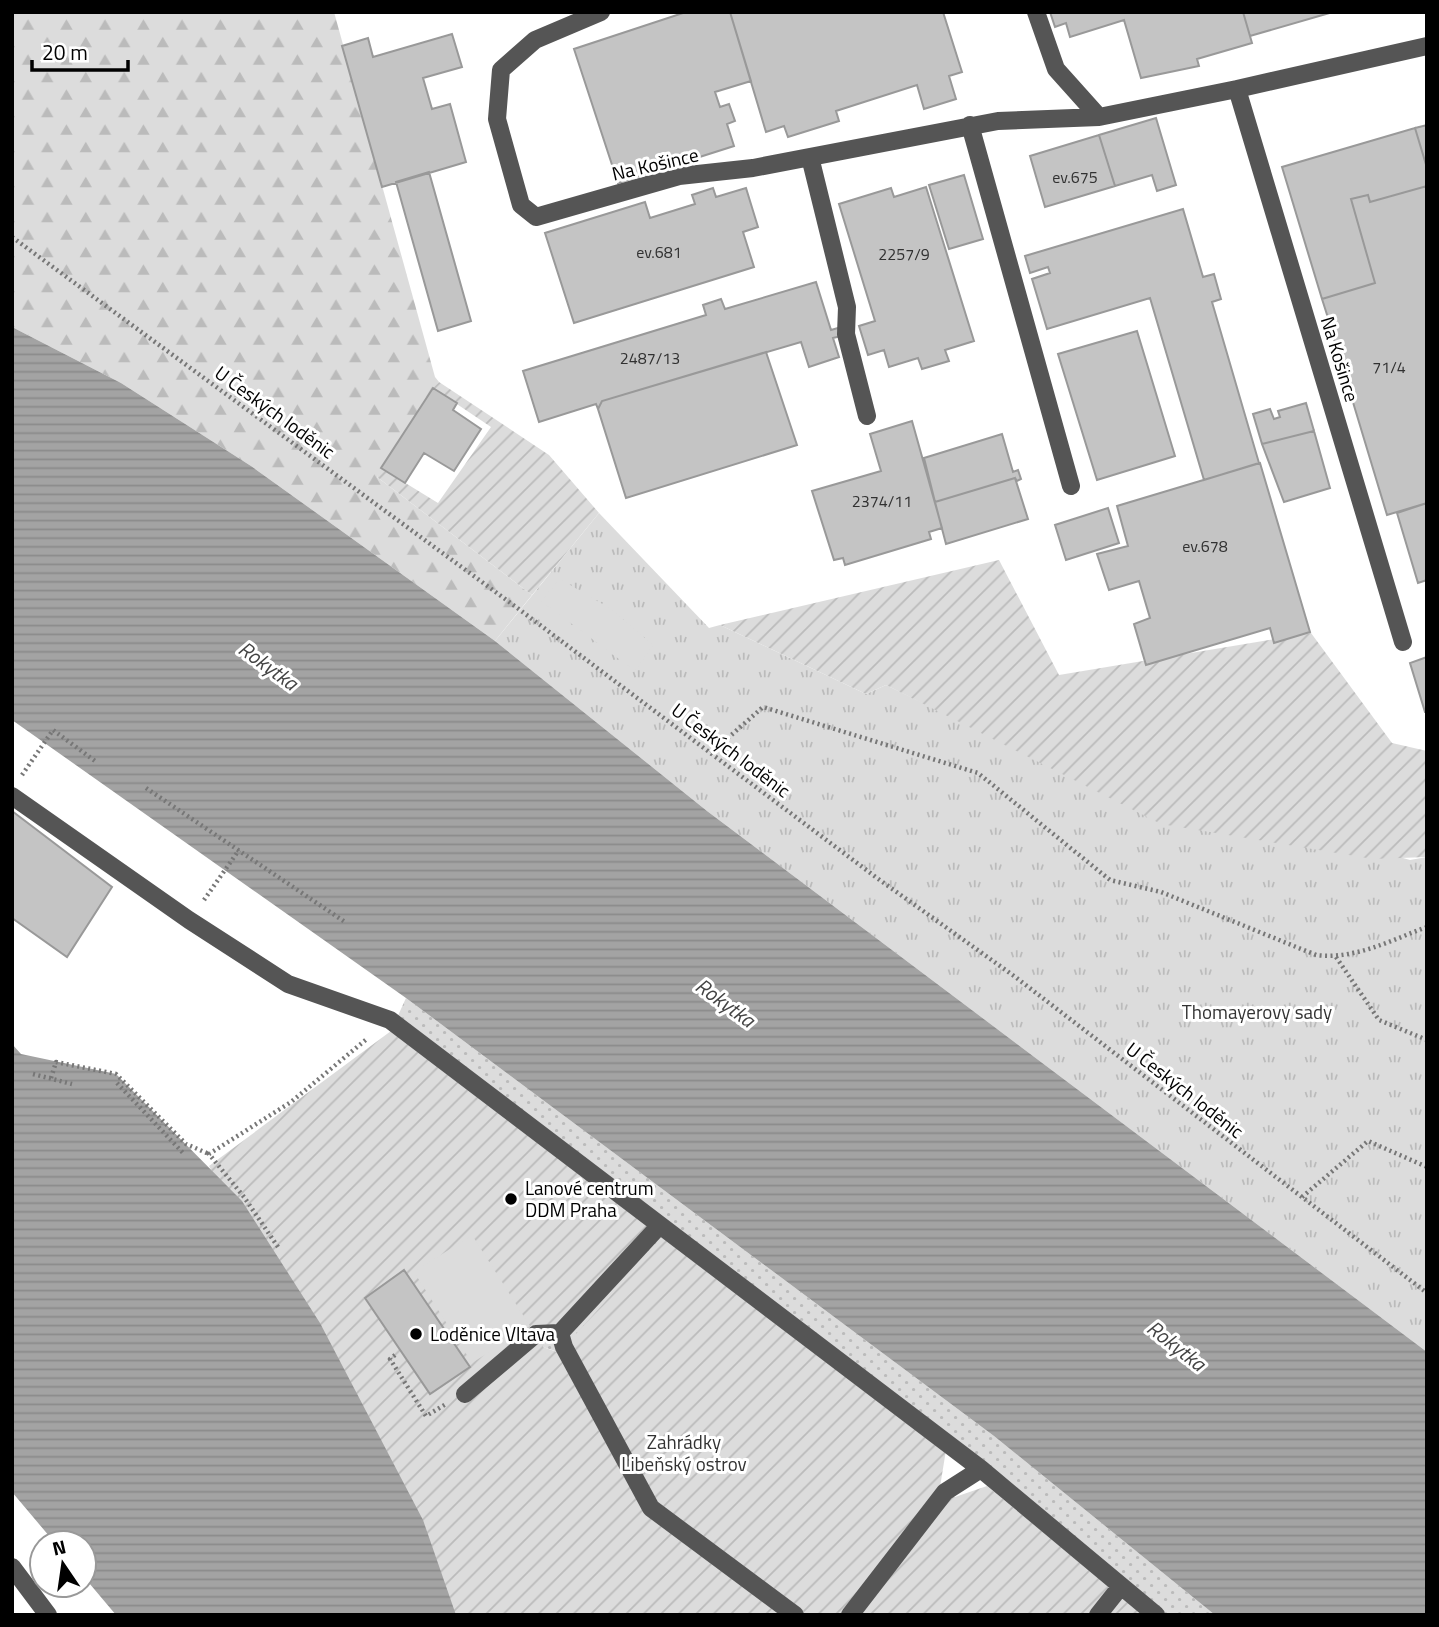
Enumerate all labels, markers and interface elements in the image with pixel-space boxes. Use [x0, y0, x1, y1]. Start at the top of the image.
scale bar [32, 28, 128, 72]
text: 20 m [42, 36, 88, 68]
street label: Na Košince [609, 139, 701, 188]
house number: ev.675 [1052, 165, 1098, 189]
house number: ev.681 [636, 240, 682, 264]
house number: 2257/9 [878, 242, 930, 266]
street label: Na Košince [1314, 312, 1367, 405]
house number: 2487/13 [620, 346, 680, 370]
house number: 71/4 [1372, 355, 1406, 379]
street label: U Českých loděnic [209, 358, 341, 465]
house number: 2374/11 [852, 489, 912, 513]
house number: ev.678 [1182, 534, 1228, 558]
water label: Rokytka [232, 632, 306, 699]
street label: U Českých loděnic [666, 695, 797, 804]
water label: Rokytka [689, 969, 763, 1036]
park label: Thomayerovy sady [1182, 997, 1332, 1026]
street label: U Českých loděnic [1120, 1034, 1250, 1145]
place label: Lanové centrum DDM Praha [525, 1173, 654, 1224]
marker: Lanové centrum DDM Praha [503, 1191, 519, 1207]
water label: Rokytka [1140, 1312, 1214, 1379]
place label: Loděnice Vltava [430, 1319, 556, 1348]
marker: Loděnice Vltava [408, 1326, 424, 1342]
park label: Zahrádky Libeňský ostrov [621, 1427, 747, 1478]
north arrow [28, 1529, 98, 1599]
text: N [49, 1531, 69, 1563]

